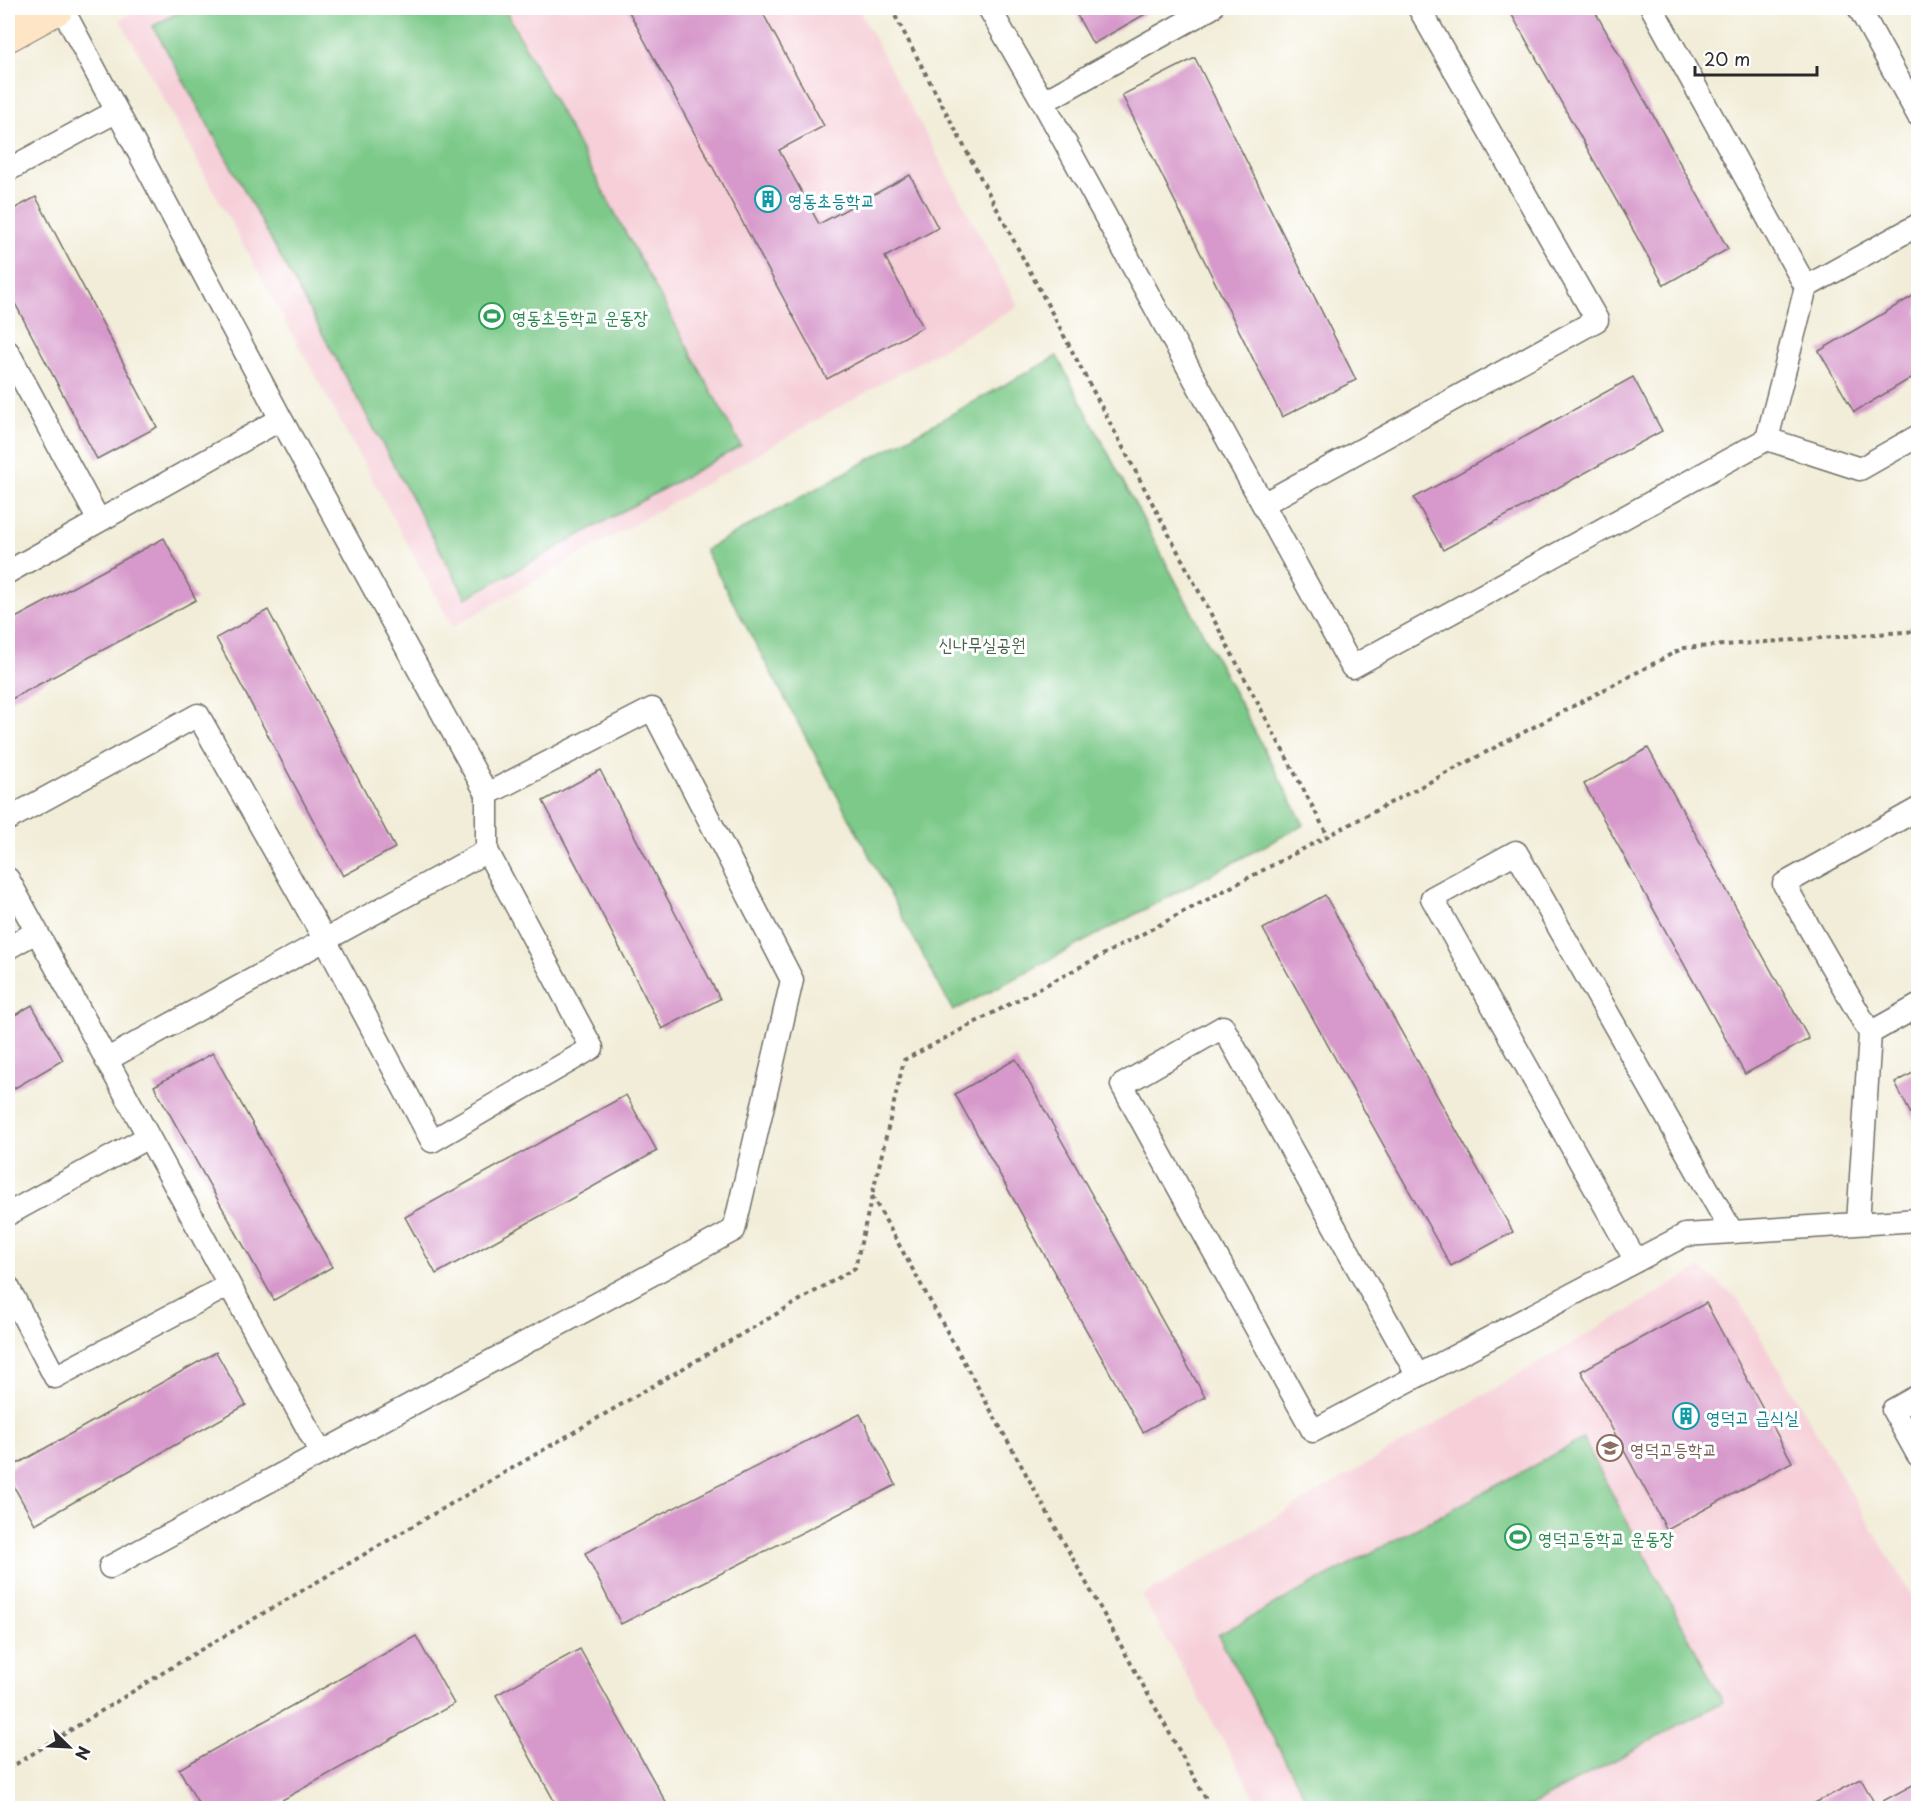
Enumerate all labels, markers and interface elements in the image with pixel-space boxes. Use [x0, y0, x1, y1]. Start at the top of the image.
scale bar [1695, 39, 1816, 77]
text: 20 m [1704, 45, 1750, 72]
building icon: 영동초등학교 [753, 184, 783, 214]
place label: 영동초등학교 [788, 186, 875, 213]
sports icon: 영동초등학교 운동장 [477, 301, 507, 331]
place label: 영동초등학교 운동장 [512, 303, 648, 330]
park label: 신나무실공원 [939, 630, 1025, 657]
building icon: 영덕고 급식실 [1671, 1401, 1701, 1431]
place label: 영덕고 급식실 [1706, 1403, 1799, 1430]
school or university icon: 영덕고등학교 [1595, 1433, 1625, 1463]
place label: 영덕고등학교 [1630, 1435, 1717, 1462]
sports icon: 영덕고등학교 운동장 [1503, 1522, 1533, 1552]
place label: 영덕고등학교 운동장 [1538, 1524, 1674, 1551]
north arrow [39, 1717, 99, 1777]
text: N [70, 1743, 97, 1764]

